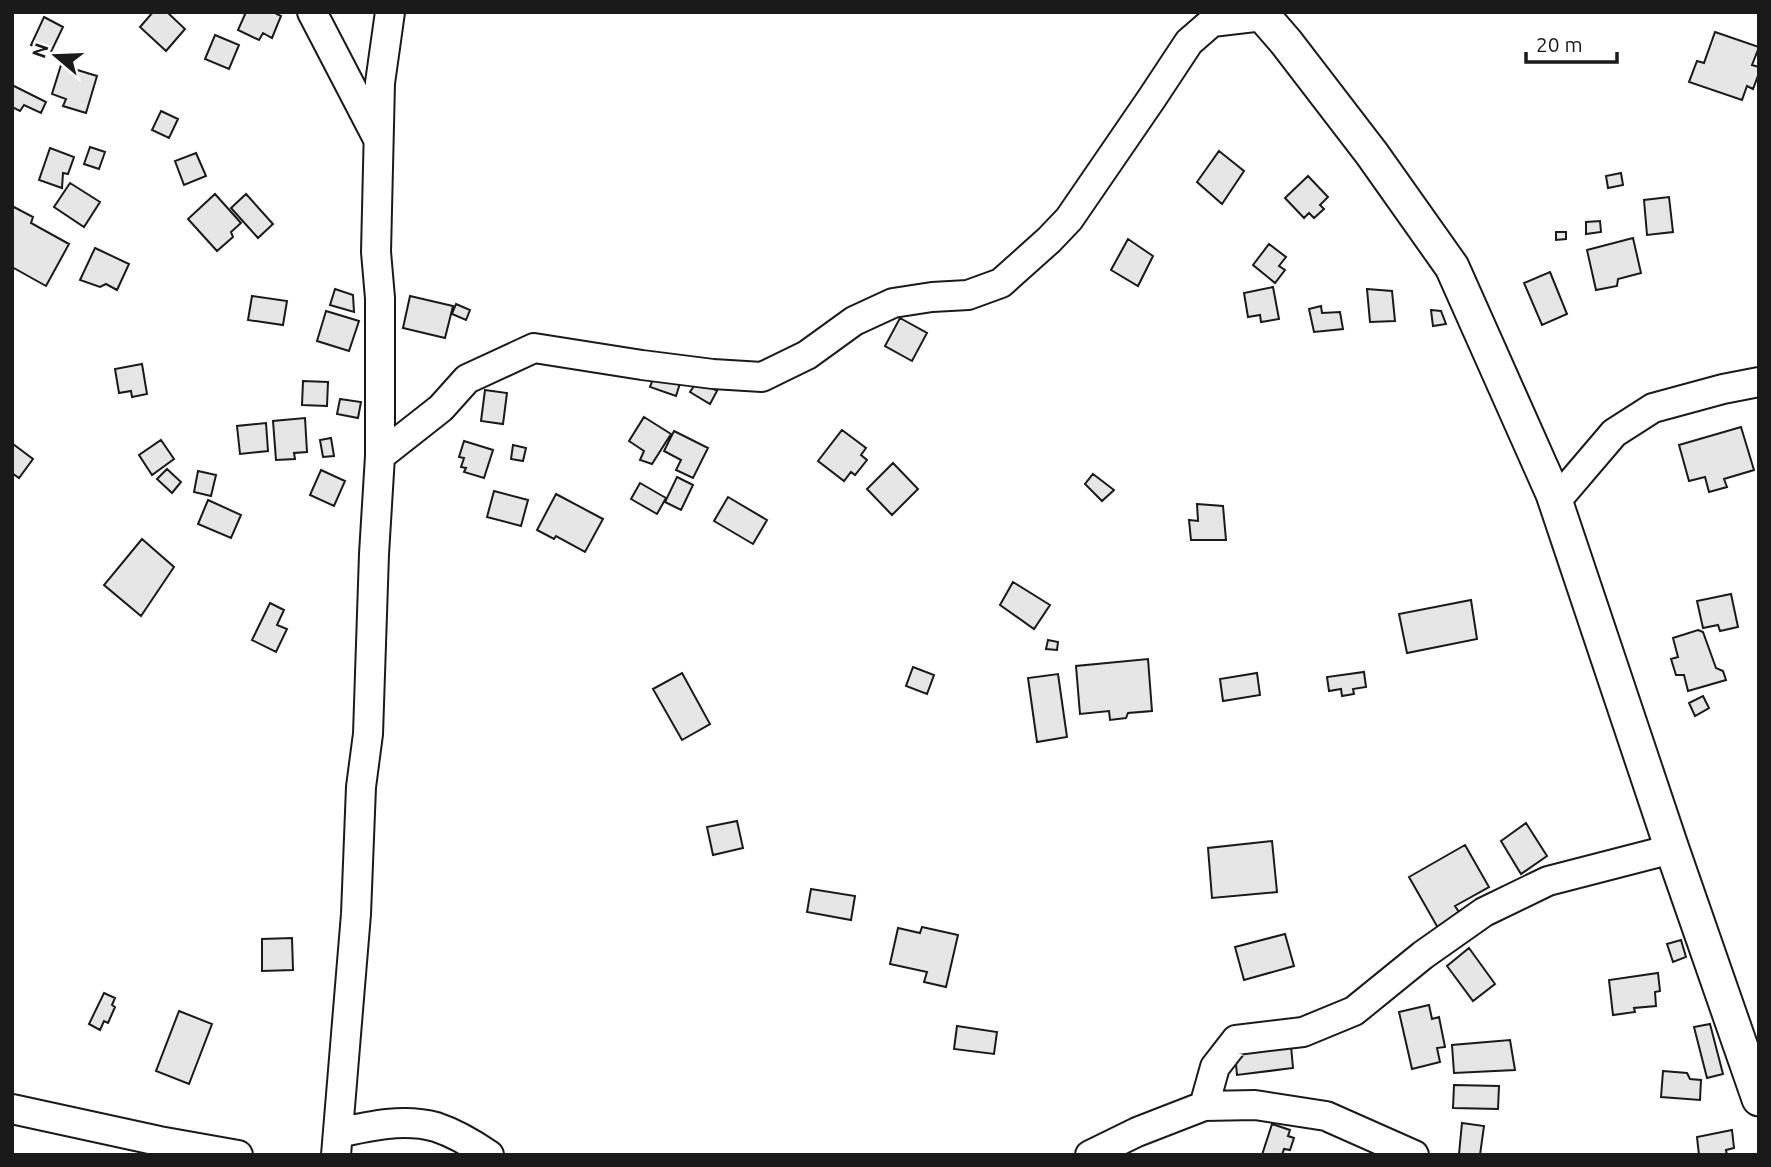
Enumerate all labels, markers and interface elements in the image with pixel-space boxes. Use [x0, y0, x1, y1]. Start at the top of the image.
north arrow [21, 21, 91, 91]
scale bar [1526, 21, 1617, 65]
text: 20 m [1536, 32, 1583, 56]
text: N [27, 40, 53, 61]

